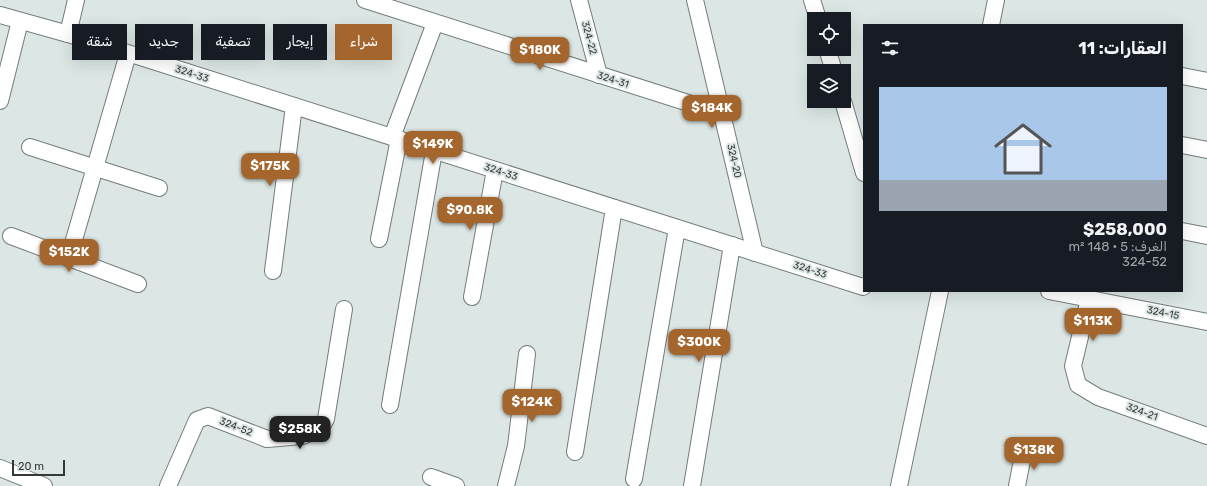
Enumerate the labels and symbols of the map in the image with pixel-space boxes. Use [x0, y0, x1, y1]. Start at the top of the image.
street label: 324-22 [579, 20, 599, 56]
pin: $180K [512, 37, 568, 71]
street label: 324-33 [174, 63, 210, 85]
street label: 324-31 [596, 69, 630, 91]
pin: $184K [684, 95, 740, 129]
pin: $149K [405, 131, 461, 165]
street label: 324-20 [724, 143, 744, 179]
pin: $175K [242, 153, 298, 187]
street label: 324-33 [483, 161, 519, 183]
pin: $90.8K [437, 197, 503, 231]
pin: $152K [41, 239, 97, 273]
street label: 324-33 [792, 259, 828, 281]
street label: 324-15 [1146, 304, 1180, 322]
pin: $113K [1065, 308, 1121, 342]
pin: $300K [671, 329, 727, 363]
pin: $124K [504, 389, 560, 423]
street label: 324-21 [1125, 401, 1159, 423]
street label: 324-52 [218, 415, 254, 439]
pin: $258K [272, 416, 328, 450]
pin: $138K [1006, 437, 1062, 471]
scale bar [12, 458, 65, 477]

